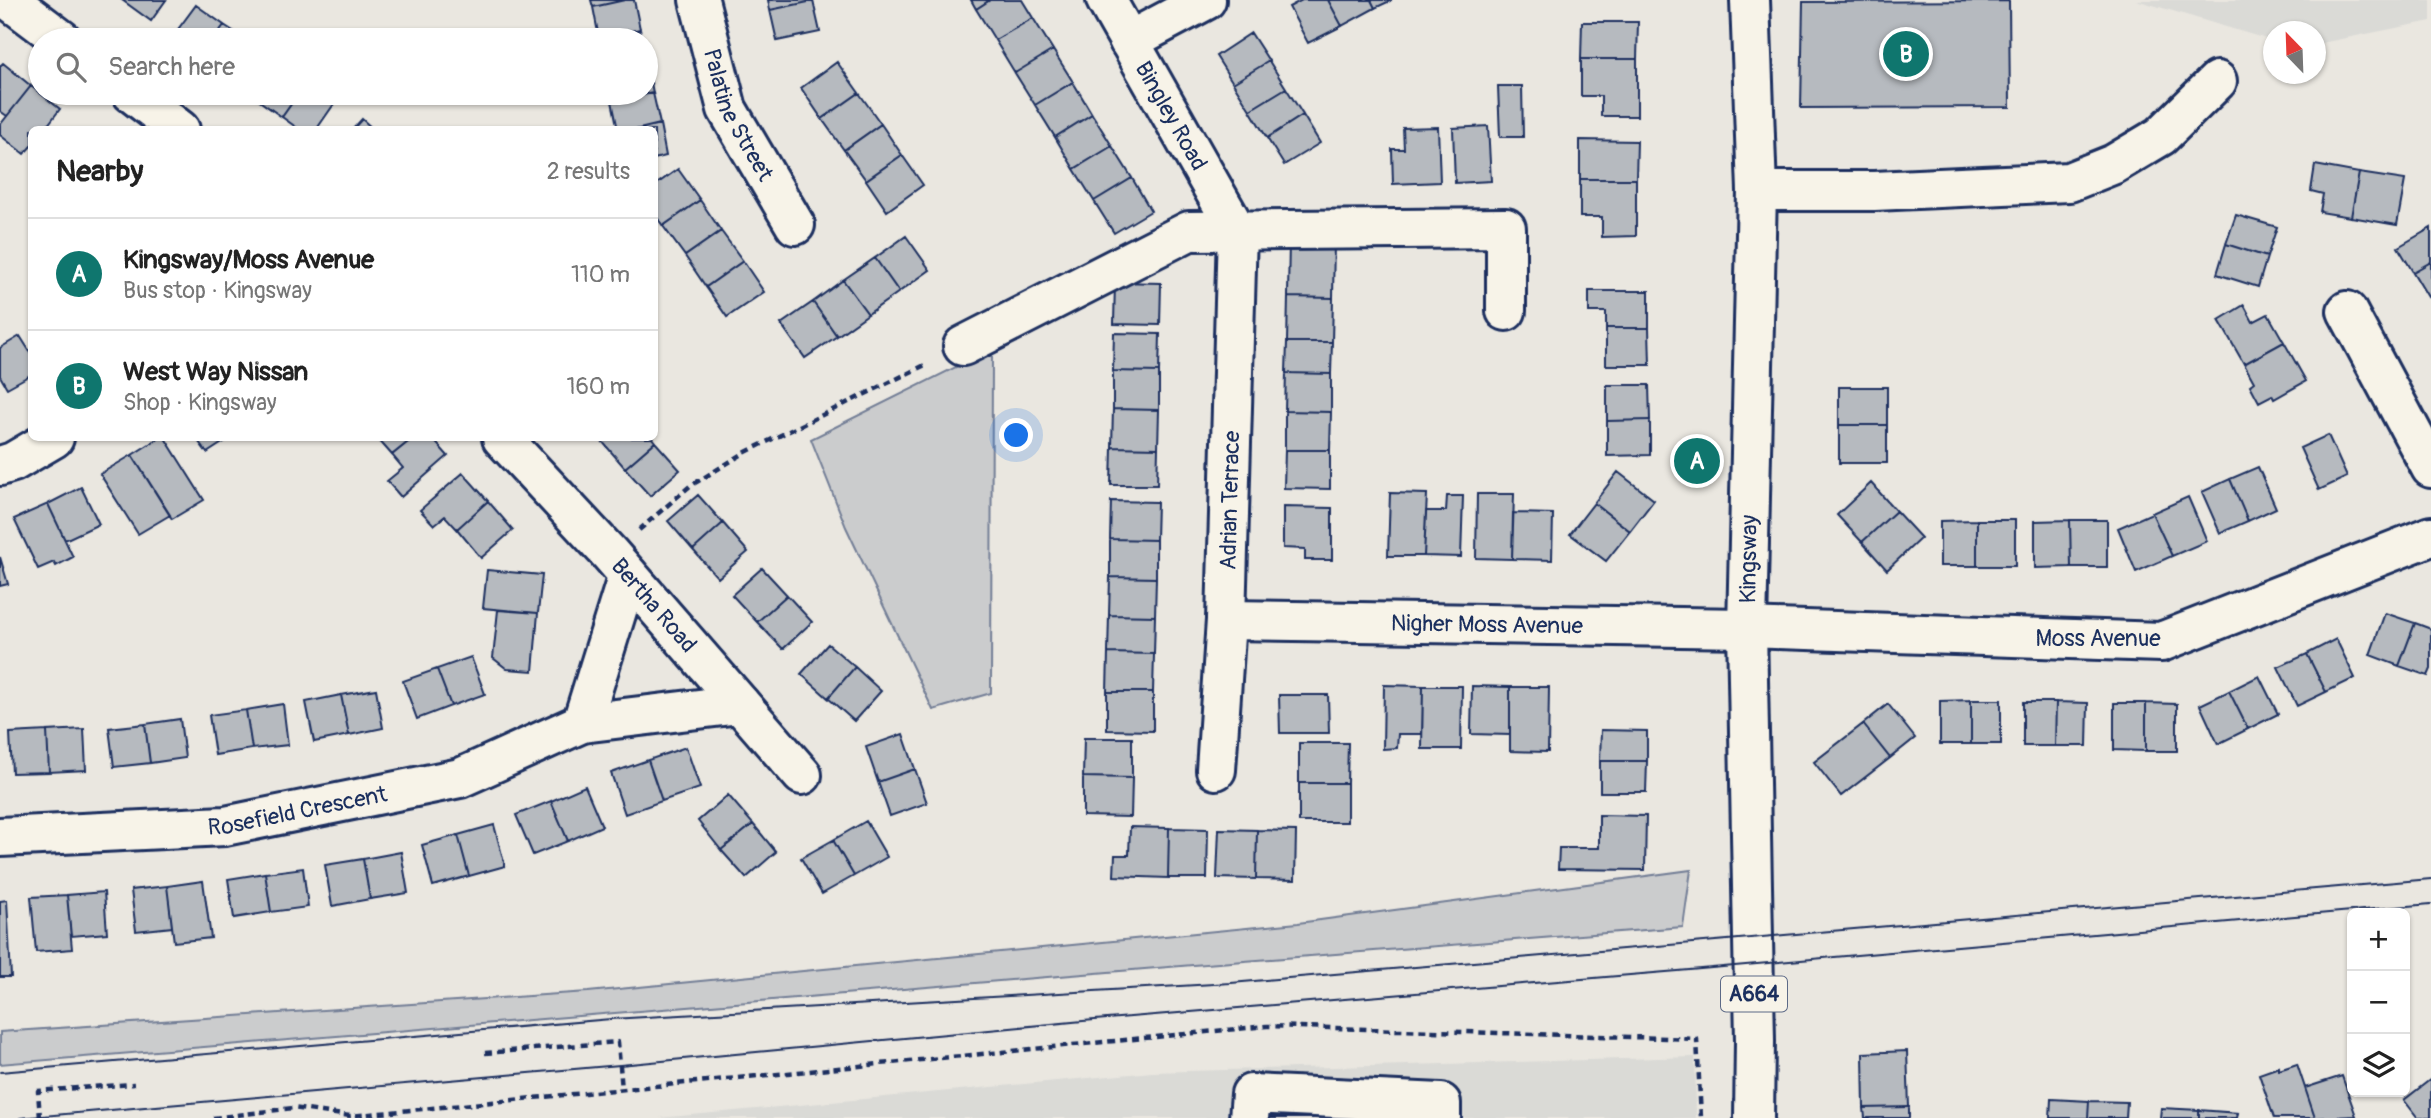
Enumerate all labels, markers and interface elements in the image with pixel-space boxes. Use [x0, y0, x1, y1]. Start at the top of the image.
north arrow [2263, 21, 2326, 84]
search box [28, 28, 658, 105]
pin: B [1883, 28, 1929, 80]
street label: Palatine Street [697, 45, 780, 187]
icon: search [52, 48, 90, 86]
text: Search here [108, 51, 235, 83]
street label: Bingley Road [1129, 56, 1214, 176]
text: Nearby [56, 153, 143, 190]
text: 2 results [547, 157, 630, 186]
text: Kingsway/Moss Avenue [123, 244, 374, 276]
text: A [72, 260, 86, 289]
text: 110 m [571, 260, 630, 289]
text: Bus stop · Kingsway [123, 276, 312, 305]
text: West Way Nissan [123, 356, 308, 388]
text: B [72, 372, 86, 401]
text: 160 m [566, 372, 630, 401]
text: Shop · Kingsway [123, 388, 277, 417]
your location [999, 418, 1033, 452]
street label: Adrian Terrace [1213, 430, 1246, 571]
pin: A [1674, 435, 1720, 487]
street label: Kingsway [1733, 514, 1764, 604]
street label: Bertha Road [605, 552, 703, 659]
street label: Nigher Moss Avenue [1391, 609, 1584, 640]
street label: Moss Avenue [2035, 624, 2161, 653]
street label: Rosefield Crescent [207, 779, 390, 842]
map controls [2347, 908, 2410, 1097]
button: + [2347, 908, 2410, 971]
button: − [2347, 971, 2410, 1034]
road number: A664 [1721, 976, 1787, 1012]
button: layers [2347, 1034, 2410, 1097]

